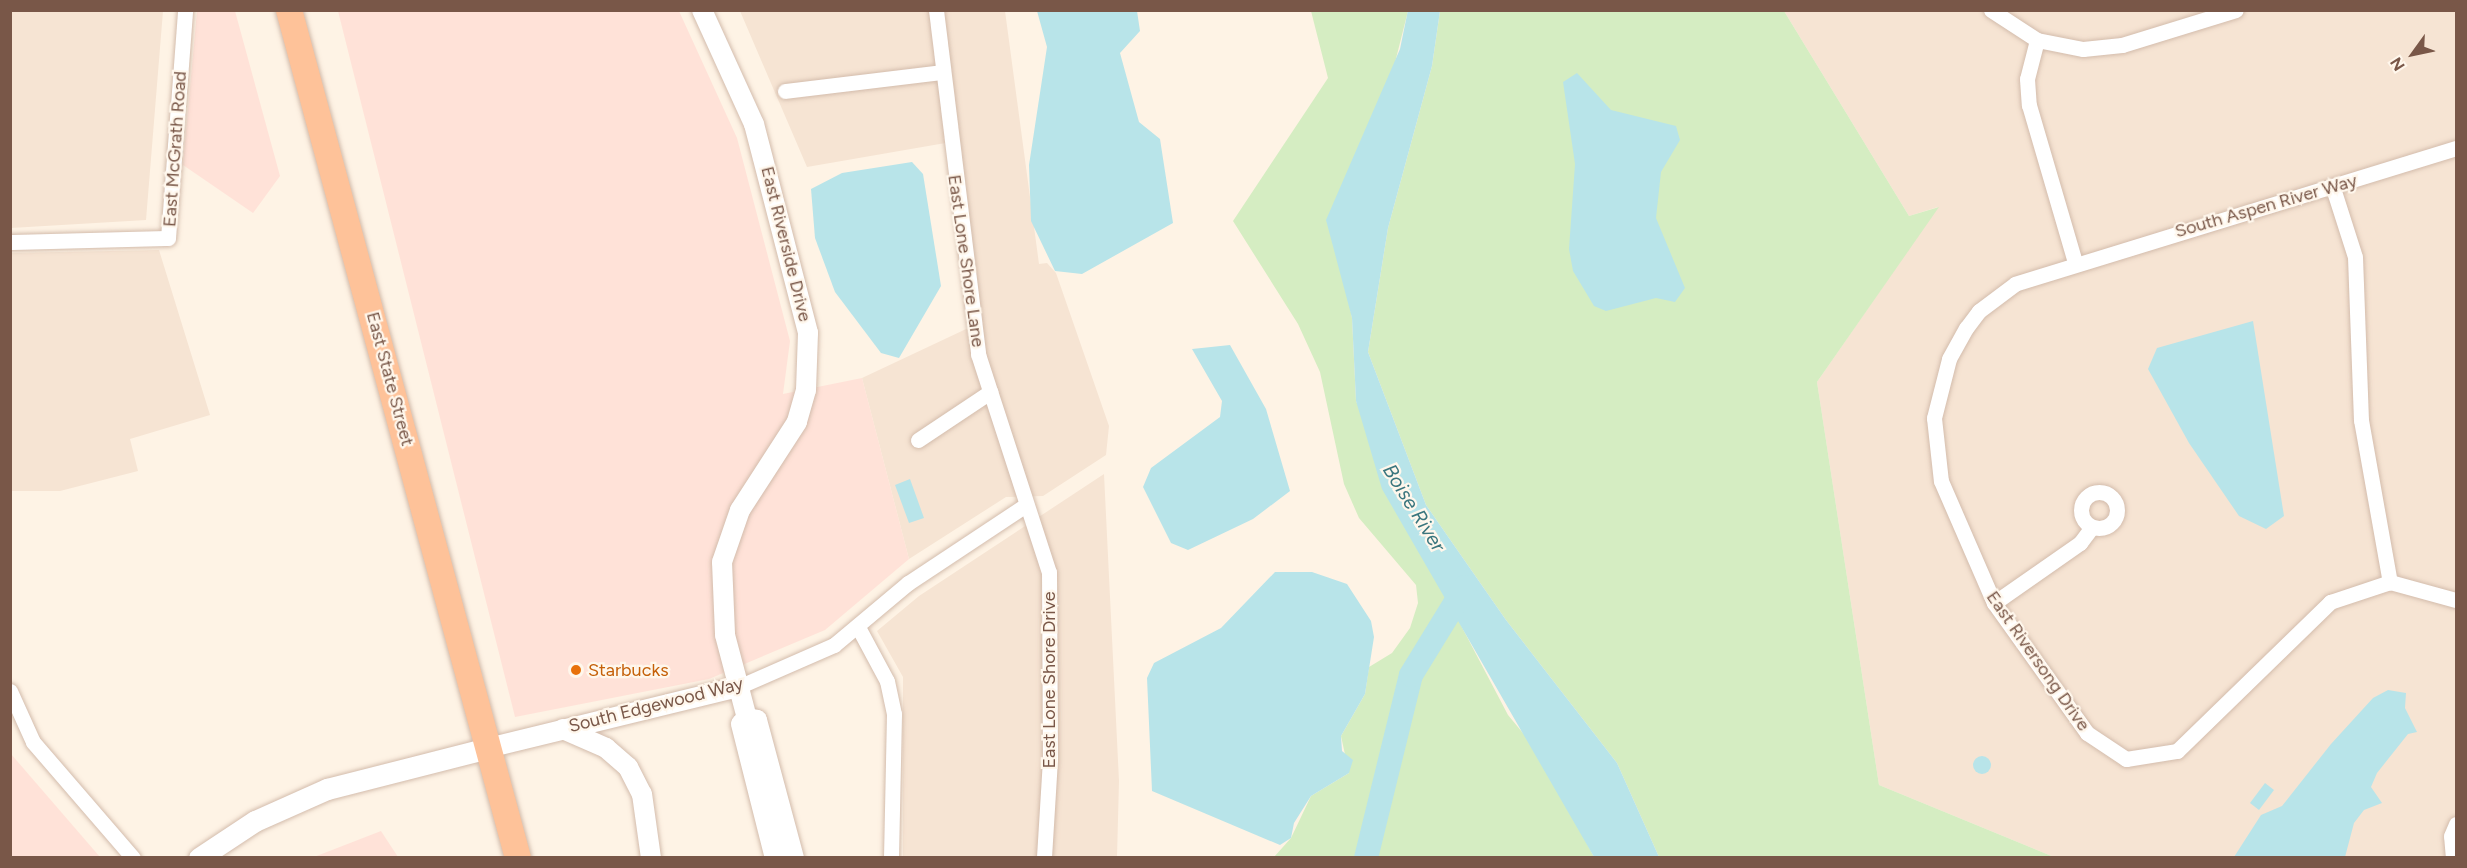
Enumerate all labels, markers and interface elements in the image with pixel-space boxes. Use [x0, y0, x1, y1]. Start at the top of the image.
north arrow [2383, 24, 2443, 84]
text: N [2386, 54, 2409, 74]
street label: East McGrath Road [159, 70, 191, 228]
street label: East Riverside Drive [756, 164, 816, 324]
street label: South Aspen River Way [2172, 170, 2360, 242]
street label: East Lone Shore Lane [943, 173, 989, 349]
street label: East State Street [362, 310, 418, 448]
water label: Boise River [1378, 460, 1450, 556]
street label: East Riversong Drive [1982, 587, 2094, 735]
street label: East Lone Shore Drive [1038, 591, 1060, 769]
place label: Starbucks [588, 659, 669, 681]
marker: Starbucks [569, 663, 583, 677]
street label: South Edgewood Way [567, 673, 745, 737]

